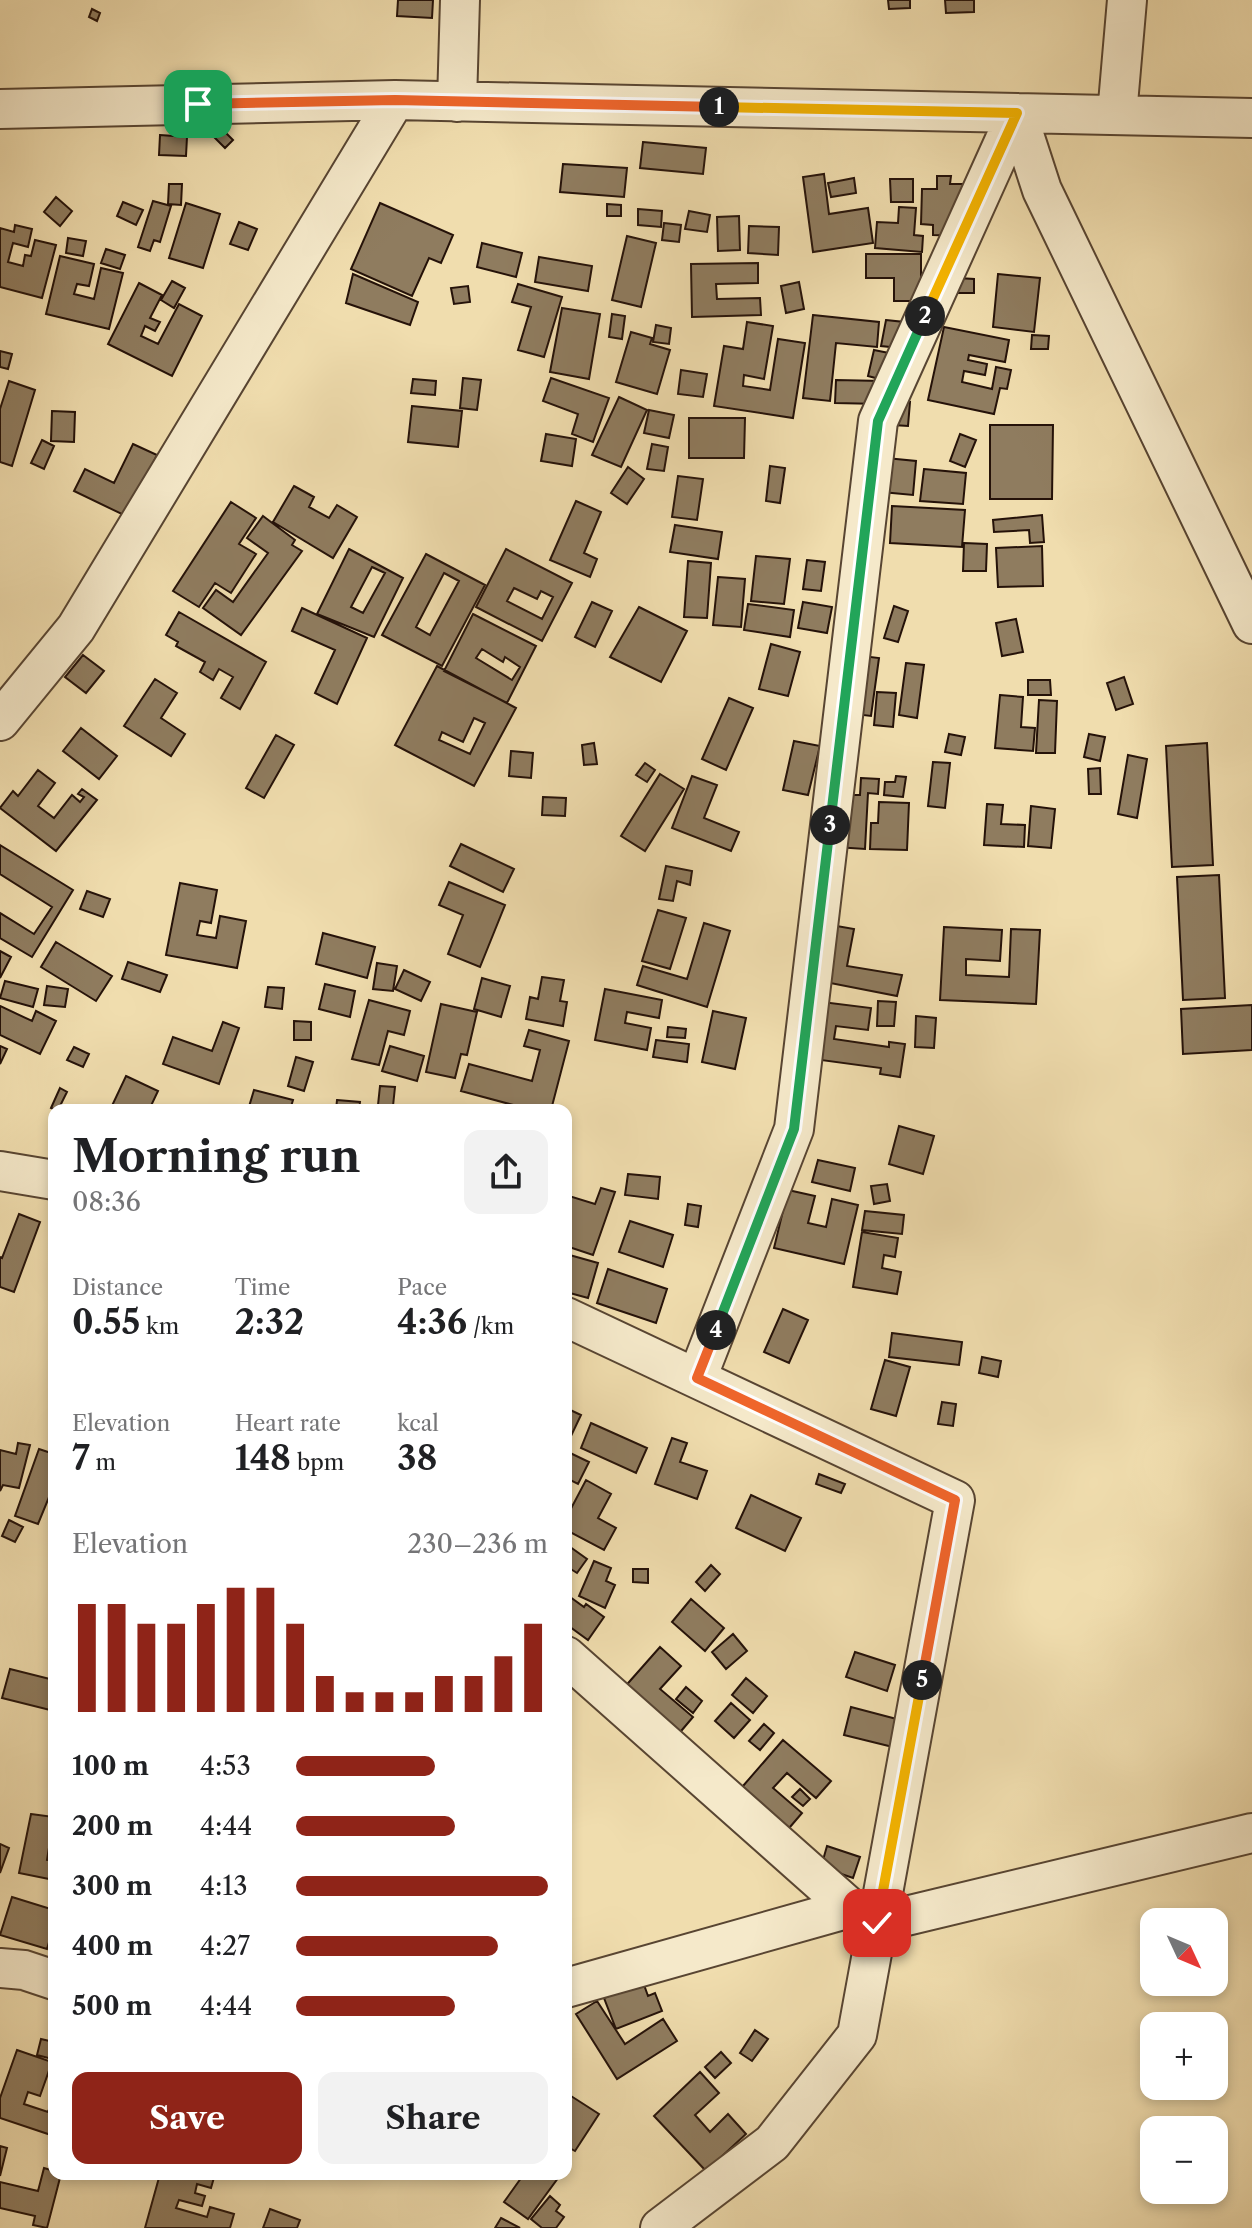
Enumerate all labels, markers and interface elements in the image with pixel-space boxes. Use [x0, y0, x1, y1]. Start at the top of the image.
pin [164, 70, 232, 138]
icon: arrive [176, 82, 220, 126]
pin: 1 [699, 87, 739, 127]
text: 1 [714, 93, 724, 120]
pin: 2 [905, 296, 945, 336]
text: 2 [919, 302, 932, 329]
pin: 3 [810, 805, 850, 845]
text: 3 [824, 811, 836, 838]
text: Morning run [72, 1129, 361, 1183]
button: share [464, 1130, 548, 1214]
text: 08:36 [72, 1186, 141, 1218]
text: Distance [72, 1274, 163, 1301]
text: Time [235, 1274, 290, 1301]
text: Pace [397, 1274, 447, 1301]
text: 0.55 [72, 1301, 140, 1343]
text: 2:32 [235, 1301, 304, 1343]
text: 4:36 [397, 1301, 467, 1343]
pin: 4 [696, 1310, 736, 1350]
text: km [140, 1313, 179, 1340]
text: /km [467, 1313, 514, 1340]
text: 4 [709, 1316, 723, 1343]
text: Elevation [72, 1410, 170, 1437]
text: Heart rate [235, 1410, 341, 1437]
text: kcal [397, 1410, 439, 1437]
text: 7 [72, 1437, 90, 1479]
text: 148 [235, 1437, 291, 1479]
text: 38 [397, 1437, 437, 1479]
text: m [90, 1449, 116, 1476]
text: bpm [291, 1449, 344, 1476]
text: Elevation [72, 1528, 188, 1560]
text: 230–236 m [407, 1528, 548, 1560]
pin: 5 [902, 1660, 942, 1700]
text: 5 [916, 1666, 928, 1693]
text: 100 m [72, 1750, 149, 1782]
text: 4:53 [200, 1750, 251, 1782]
text: 200 m [72, 1810, 153, 1842]
text: 4:44 [200, 1810, 252, 1842]
text: 300 m [72, 1870, 152, 1902]
text: 4:13 [200, 1870, 248, 1902]
pin [843, 1889, 911, 1957]
icon: check [855, 1901, 899, 1945]
north arrow [1140, 1908, 1228, 1996]
map controls [1140, 1908, 1228, 2204]
text: 400 m [72, 1930, 153, 1962]
text: 4:27 [200, 1930, 250, 1962]
text: 500 m [72, 1990, 152, 2022]
text: 4:44 [200, 1990, 252, 2022]
button: + [1140, 2012, 1228, 2100]
button: Save [72, 2072, 302, 2164]
button: Share [318, 2072, 548, 2164]
button: − [1140, 2116, 1228, 2204]

